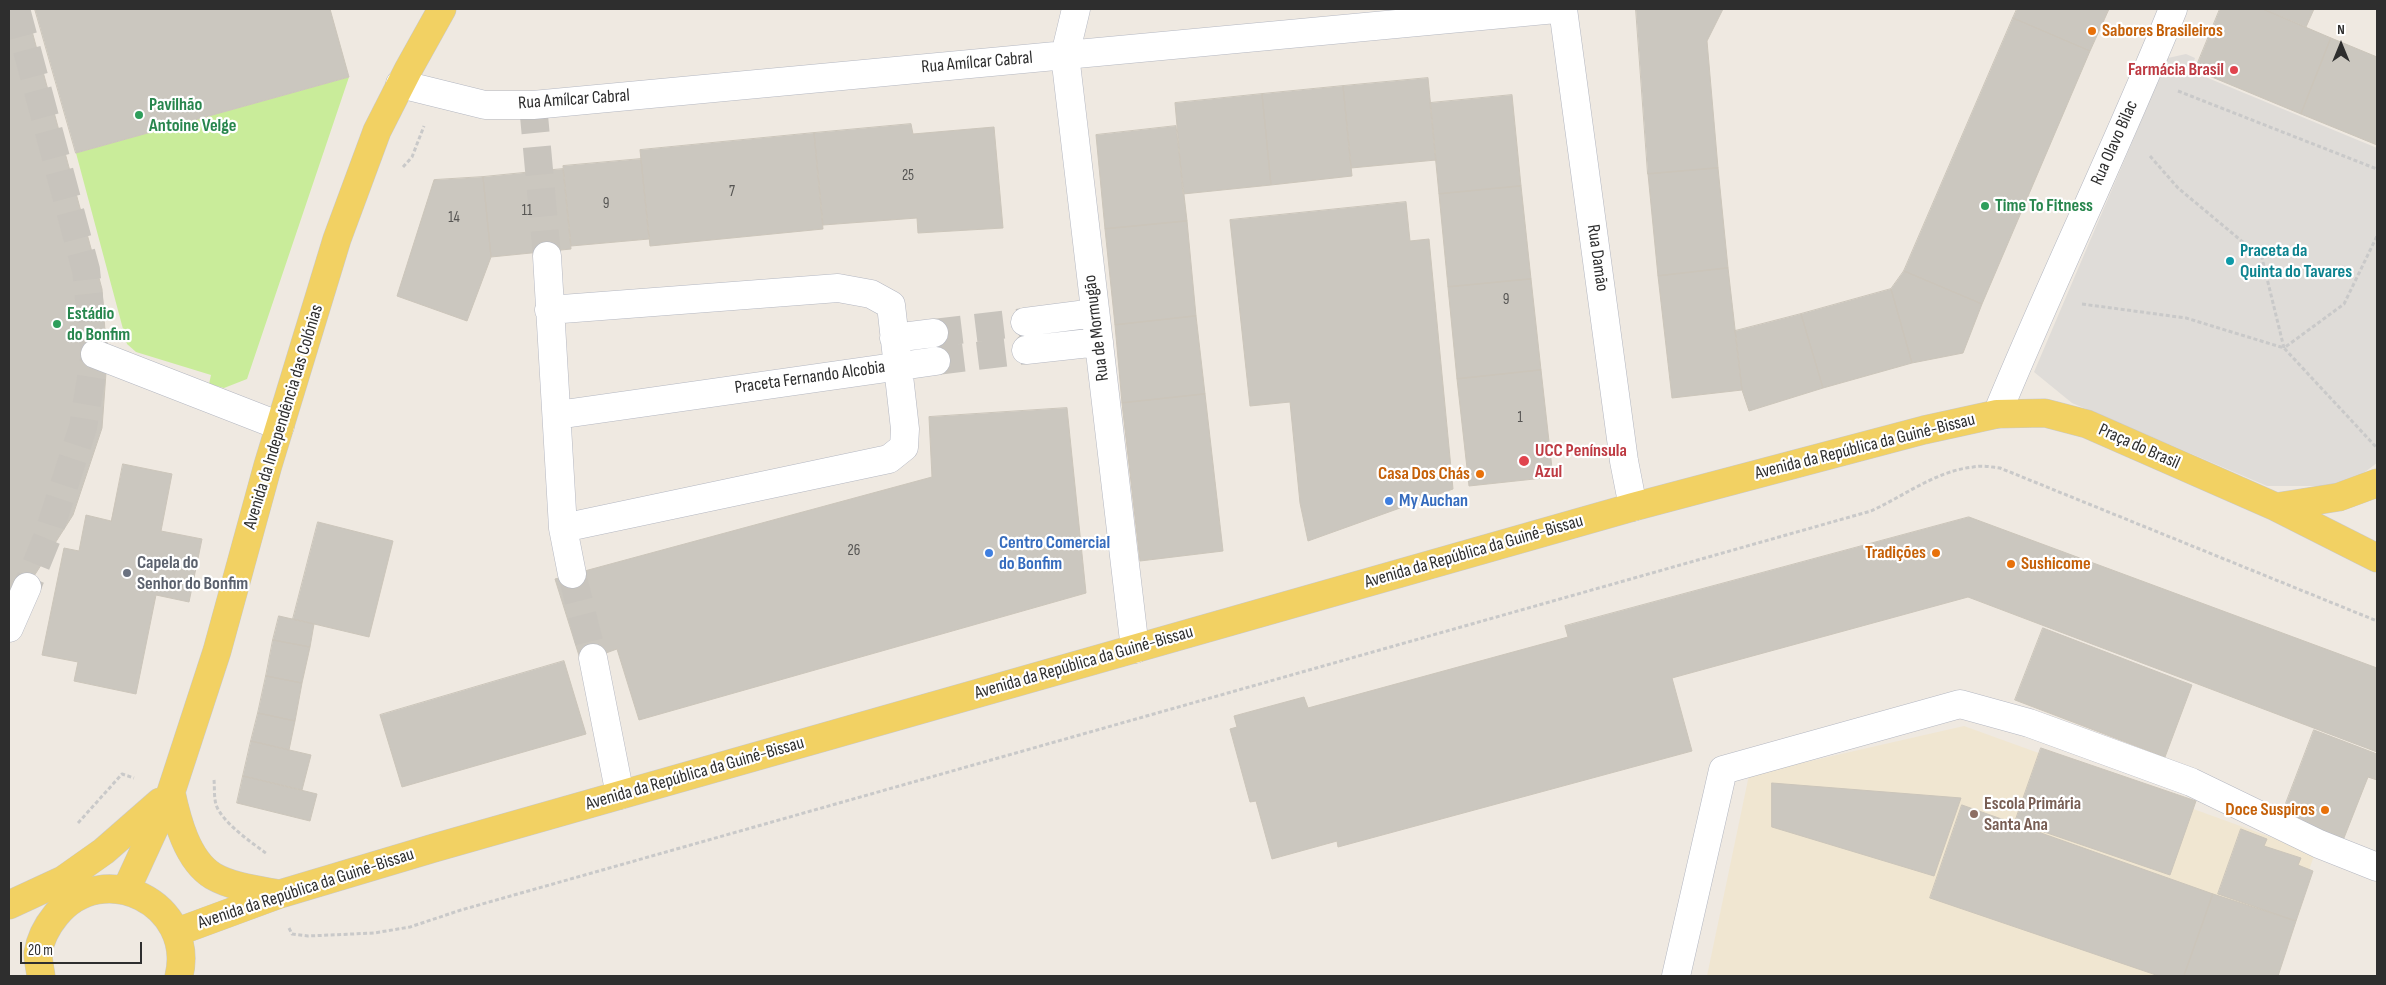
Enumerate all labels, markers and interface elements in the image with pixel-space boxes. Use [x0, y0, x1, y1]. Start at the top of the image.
place label: Sabores Brasileiros [2102, 20, 2223, 42]
north arrow [2316, 20, 2366, 70]
text: N [2337, 21, 2345, 38]
marker: Sabores Brasileiros [2086, 25, 2098, 37]
street label: Rua Amílcar Cabral [920, 47, 1034, 79]
place label: Farmácia Brasil [2128, 59, 2224, 81]
marker: Farmácia Brasil [2228, 64, 2240, 76]
street label: Rua Amílcar Cabral [517, 85, 631, 115]
place label: Pavilhão Antoine Velge [149, 94, 236, 136]
street label: Rua Olavo Bilac [2087, 97, 2143, 189]
marker: Pavilhão Antoine Velge [133, 109, 145, 121]
house number: 25 [902, 167, 914, 185]
house number: 7 [729, 183, 735, 201]
house number: 9 [603, 195, 609, 213]
place label: Time To Fitness [1995, 195, 2093, 217]
marker: Time To Fitness [1979, 200, 1991, 212]
house number: 11 [522, 202, 532, 220]
house number: 14 [448, 209, 460, 227]
street label: Rua Damão [1582, 223, 1612, 293]
place label: Praceta da Quinta do Tavares [2240, 240, 2352, 282]
marker: Praceta da Quinta do Tavares [2224, 255, 2236, 267]
street label: Rua de Mormugão [1080, 274, 1114, 382]
house number: 9 [1503, 291, 1509, 309]
street label: Avenida da Independência das Colónias [240, 302, 328, 532]
place label: Estádio do Bonfim [67, 303, 130, 346]
marker: Estádio do Bonfim [51, 318, 63, 330]
street label: Praceta Fernando Alcobia [733, 357, 887, 399]
house number: 1 [1517, 409, 1523, 427]
street label: Avenida da República da Guiné-Bissau [1753, 409, 1977, 485]
street label: Praça do Brasil [2095, 419, 2183, 475]
place label: UCC Península Azul [1535, 440, 1627, 482]
marker: UCC Península Azul [1517, 454, 1531, 468]
place label: Casa Dos Chás [1378, 463, 1470, 485]
marker: Casa Dos Chás [1474, 468, 1486, 480]
place label: My Auchan [1399, 490, 1468, 512]
marker: My Auchan [1383, 495, 1395, 507]
street label: Avenida da República da Guiné-Bissau [1362, 510, 1586, 594]
place label: Centro Comercial do Bonfim [999, 532, 1110, 574]
house number: 26 [848, 542, 860, 560]
place label: Tradições [1865, 542, 1926, 564]
marker: Centro Comercial do Bonfim [983, 547, 995, 559]
marker: Tradições [1930, 547, 1942, 559]
place label: Capela do Senhor do Bonfim [137, 552, 248, 594]
place label: Sushicome [2021, 553, 2091, 575]
marker: Sushicome [2005, 558, 2017, 570]
marker: Capela do Senhor do Bonfim [121, 567, 133, 579]
street label: Avenida da República da Guiné-Bissau [972, 621, 1196, 705]
street label: Avenida da República da Guiné-Bissau [583, 732, 807, 816]
place label: Escola Primária Santa Ana [1984, 793, 2081, 836]
place label: Doce Suspiros [2225, 799, 2315, 821]
marker: Doce Suspiros [2319, 804, 2331, 816]
marker: Escola Primária Santa Ana [1968, 808, 1980, 820]
street label: Avenida da República da Guiné-Bissau [195, 844, 417, 934]
scale bar [22, 932, 145, 964]
text: 20 m [28, 941, 53, 960]

